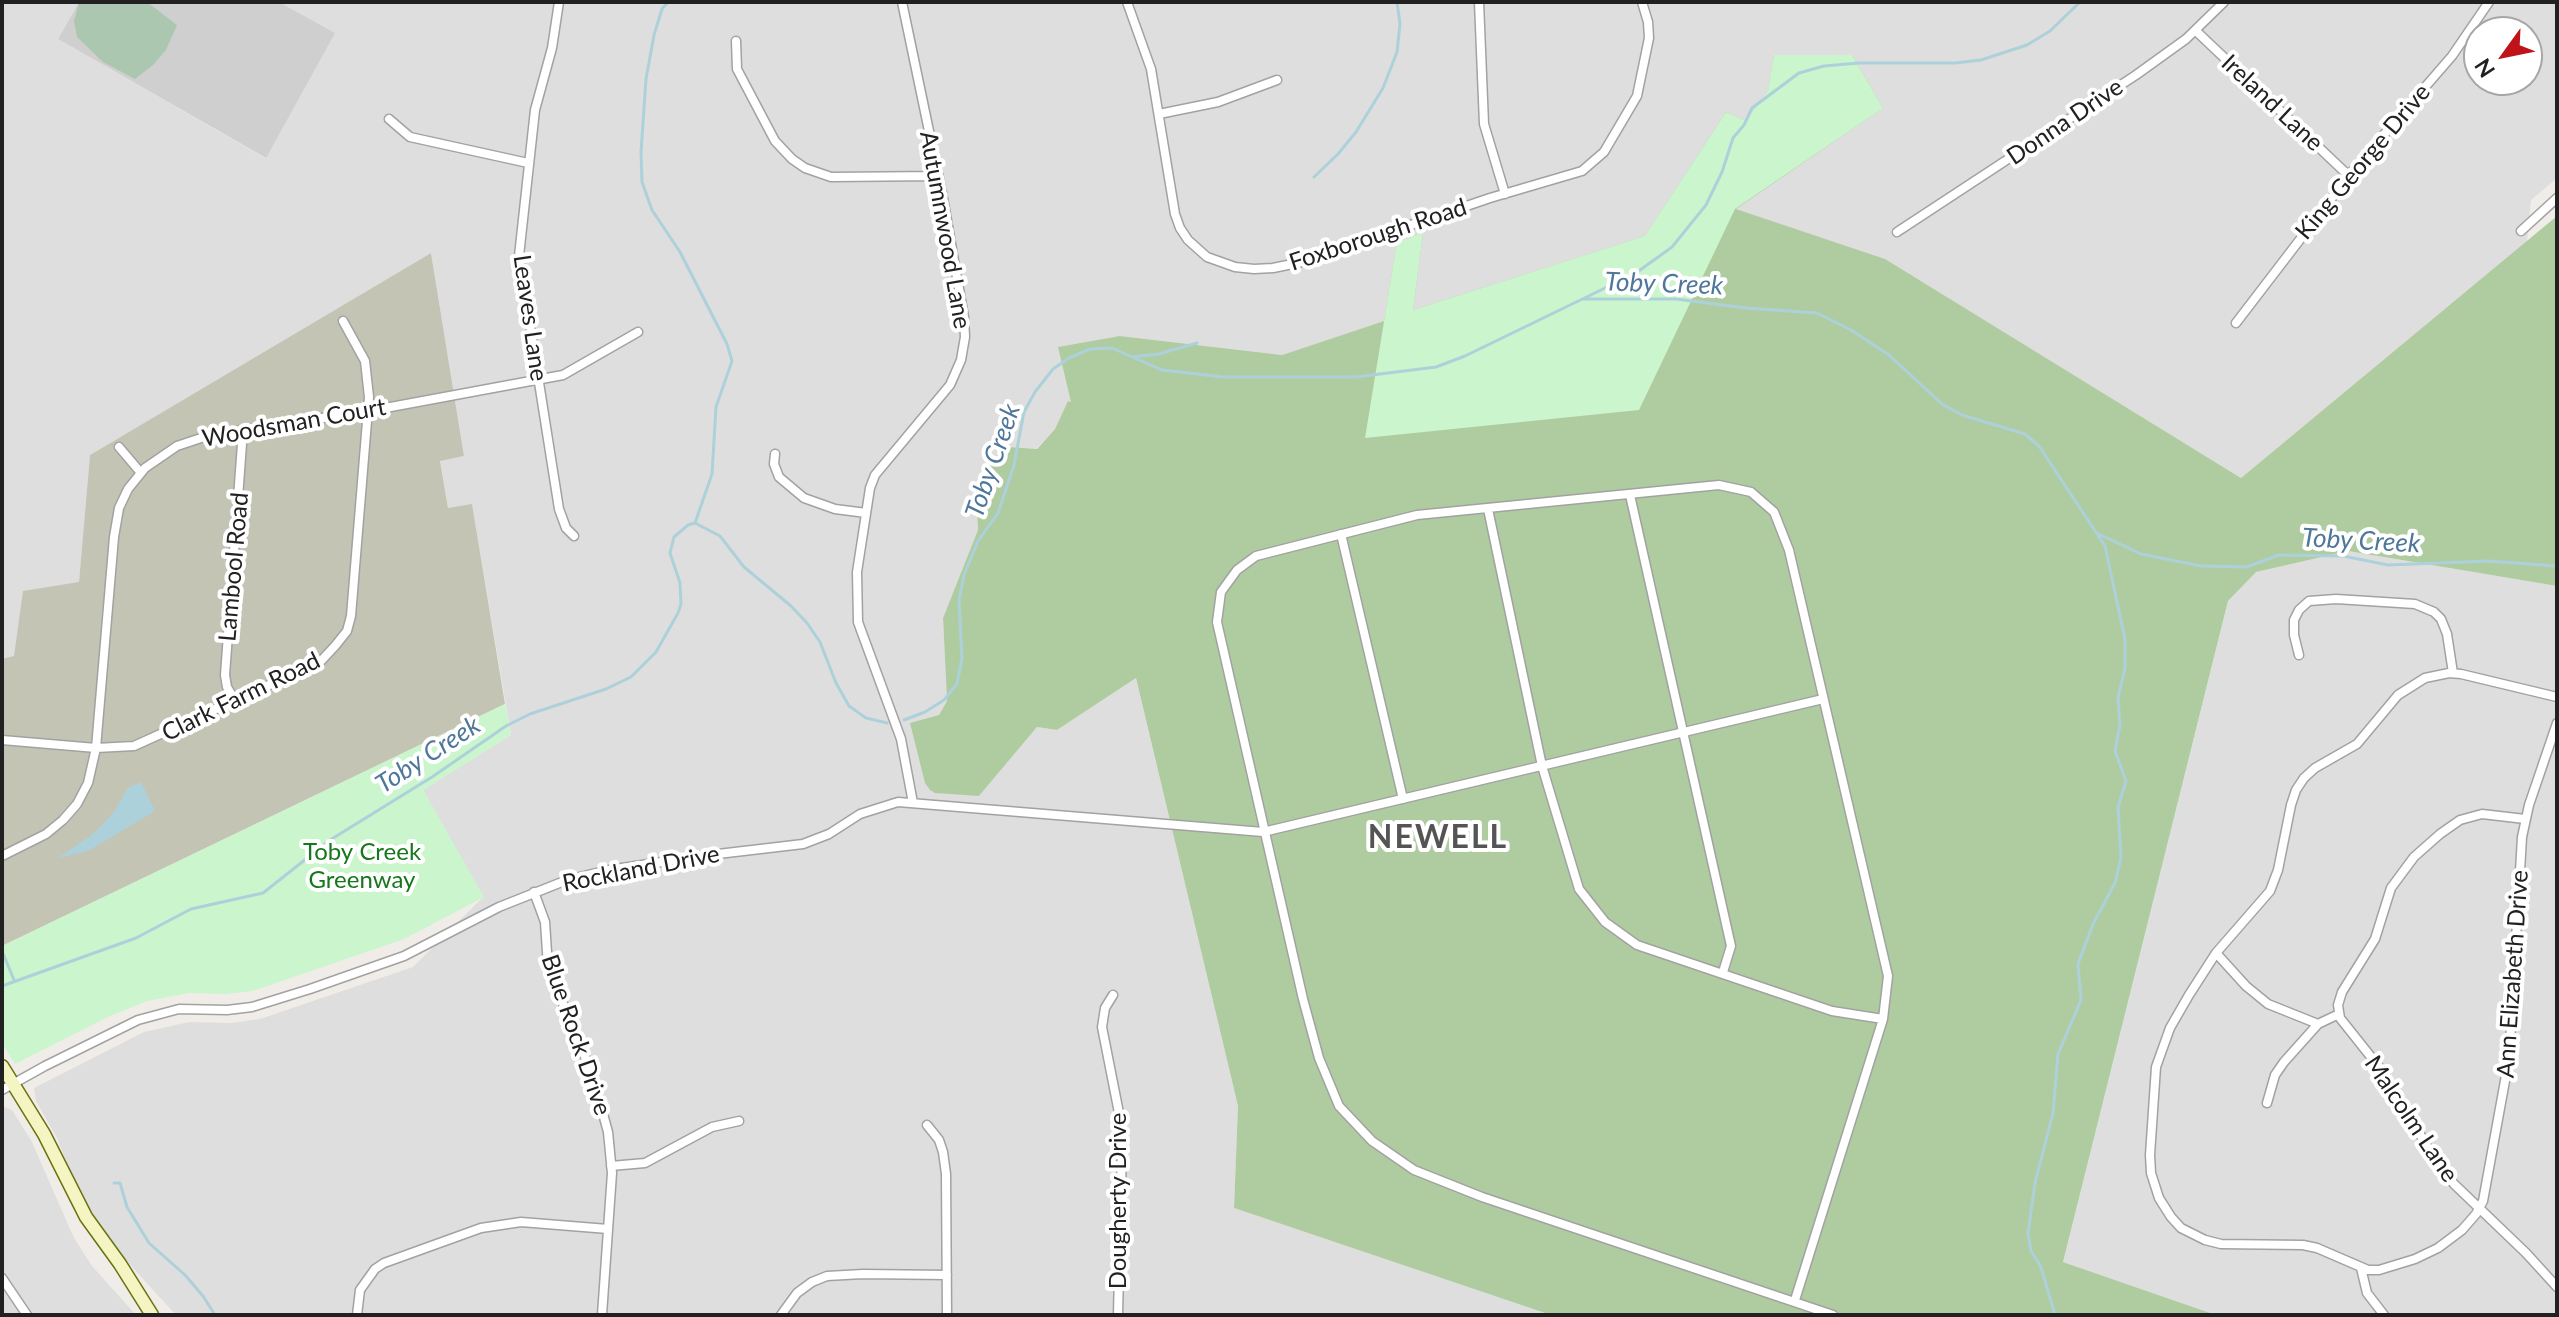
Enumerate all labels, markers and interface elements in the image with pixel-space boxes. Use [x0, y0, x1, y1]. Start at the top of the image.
north arrow [2463, 16, 2543, 96]
street label: Ireland Lane [2215, 49, 2329, 157]
text: N [2468, 54, 2500, 83]
street label: Donna Drive [2001, 73, 2129, 171]
street label: King George Drive [2290, 78, 2436, 246]
street label: Autumnwood Lane [913, 129, 977, 331]
street label: Foxborough Road [1286, 193, 1470, 277]
street label: Leaves Lane [507, 253, 553, 383]
water label: Toby Creek [1604, 266, 1724, 302]
street label: Woodsman Court [200, 393, 388, 453]
water label: Toby Creek [959, 400, 1027, 522]
street label: Lambool Road [213, 491, 255, 643]
water label: Toby Creek [2301, 522, 2421, 560]
street label: Clark Farm Road [157, 646, 325, 748]
water label: Toby Creek [370, 710, 486, 800]
district label: NEWELL [1368, 819, 1508, 857]
park label: Toby Creek Greenway [303, 838, 421, 894]
street label: Rockland Drive [560, 840, 722, 898]
street label: Ann Elizabeth Drive [2491, 869, 2535, 1079]
street label: Blue Rock Drive [535, 951, 617, 1119]
street label: Malcolm Lane [2358, 1050, 2464, 1188]
street label: Dougherty Drive [1104, 1113, 1132, 1289]

